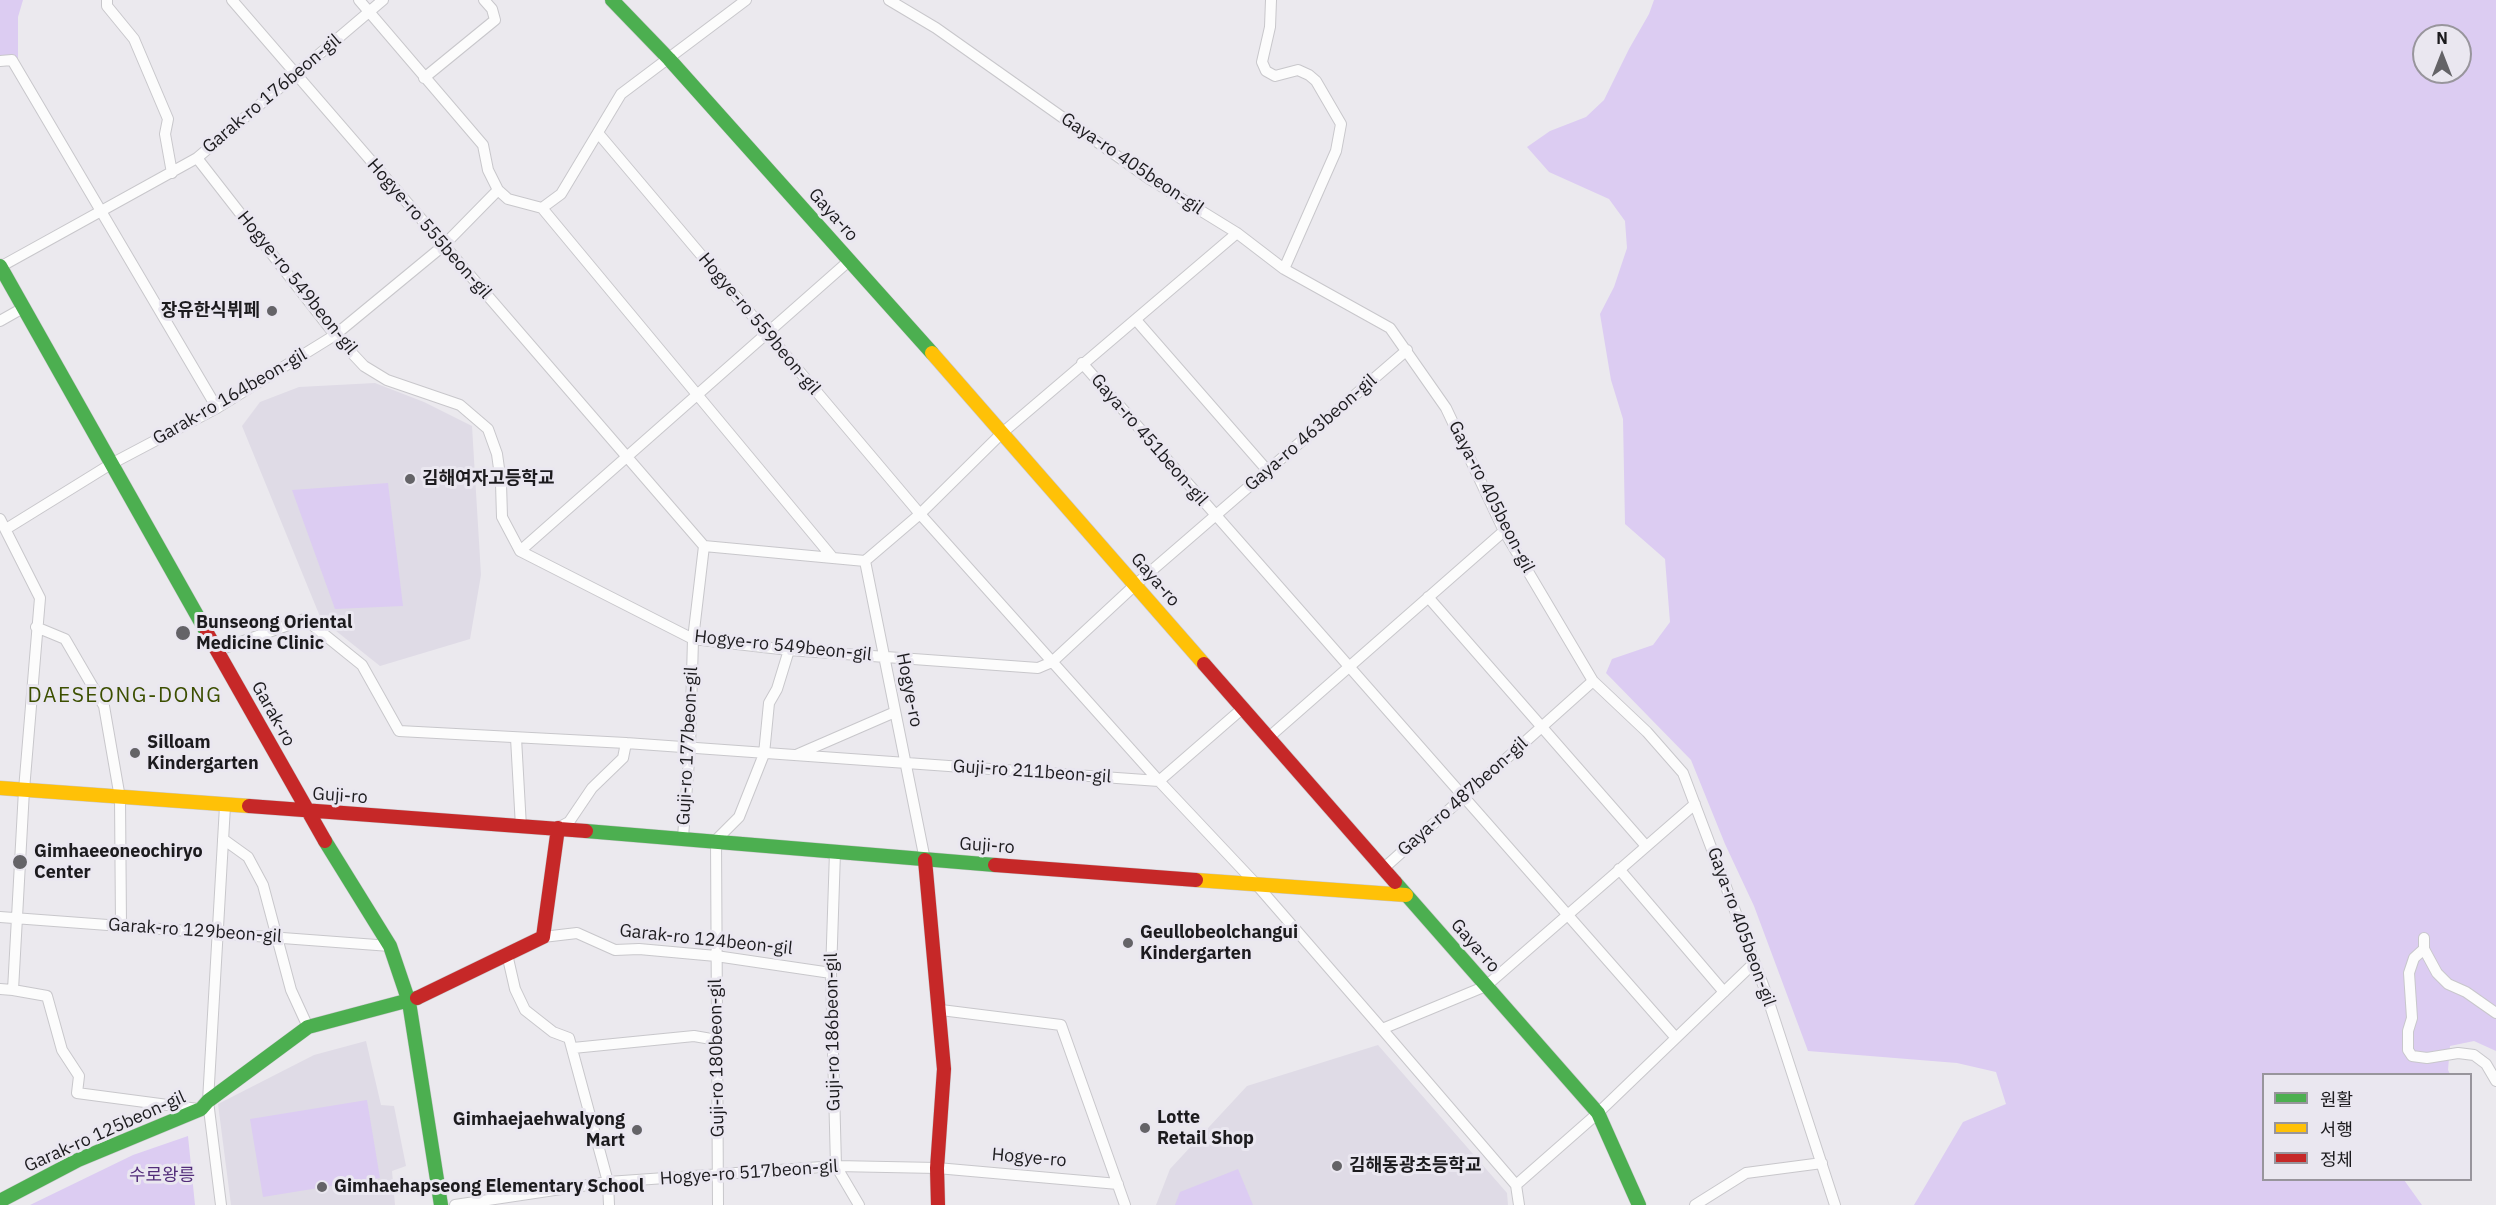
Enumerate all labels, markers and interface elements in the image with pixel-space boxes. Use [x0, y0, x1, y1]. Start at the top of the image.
north arrow [2412, 24, 2472, 84]
text: N [2436, 28, 2448, 48]
street label: Garak-ro 176beon-gil [198, 30, 346, 158]
street label: Gaya-ro 405beon-gil [1057, 108, 1207, 220]
street label: Hogye-ro 555beon-gil [362, 155, 496, 303]
street label: Gaya-ro [804, 184, 862, 246]
street label: Hogye-ro 549beon-gil [232, 207, 362, 359]
street label: Hogye-ro 559beon-gil [693, 249, 825, 399]
place label: 장유한식뷔페 [161, 300, 260, 322]
marker: 장유한식뷔페 [265, 304, 279, 318]
street label: Garak-ro 164beon-gil [149, 344, 311, 450]
street label: Gaya-ro 451beon-gil [1086, 370, 1212, 510]
street label: Gaya-ro 463beon-gil [1241, 370, 1381, 496]
street label: Gaya-ro 405beon-gil [1443, 418, 1539, 576]
place label: 김해여자고등학교 [422, 468, 554, 490]
marker: 김해여자고등학교 [403, 472, 417, 486]
street label: Gaya-ro [1126, 549, 1184, 611]
place label: Bunseong Oriental Medicine Clinic [196, 612, 352, 654]
marker: Bunseong Oriental Medicine Clinic [174, 624, 192, 642]
street label: Hogye-ro 549beon-gil [693, 626, 873, 666]
street label: Hogye-ro [891, 651, 927, 729]
street label: Guji-ro 177beon-gil [673, 666, 703, 826]
street label: Garak-ro [246, 678, 300, 750]
district label: DAESEONG-DONG [28, 683, 222, 709]
place label: Silloam Kindergarten [147, 732, 259, 774]
street label: Gaya-ro 487beon-gil [1394, 733, 1532, 861]
marker: Silloam Kindergarten [128, 746, 142, 760]
street label: Guji-ro 211beon-gil [952, 756, 1112, 788]
street label: Guji-ro [312, 783, 368, 809]
street label: Guji-ro [959, 833, 1015, 859]
place label: Gimhaeeoneochiryo Center [34, 841, 203, 884]
street label: Gaya-ro 405beon-gil [1702, 845, 1780, 1009]
marker: Gimhaeeoneochiryo Center [11, 853, 29, 871]
street label: Garak-ro 129beon-gil [107, 914, 283, 948]
street label: Gaya-ro [1446, 915, 1504, 977]
street label: Garak-ro 124beon-gil [618, 920, 794, 960]
place label: Geullobeolchangui Kindergarten [1140, 922, 1298, 964]
marker: Geullobeolchangui Kindergarten [1121, 936, 1135, 950]
street label: Guji-ro 186beon-gil [821, 952, 845, 1112]
street label: Guji-ro 180beon-gil [705, 978, 729, 1138]
legend [2262, 1073, 2472, 1181]
street label: Garak-ro 125beon-gil [21, 1087, 189, 1177]
text: 원활 [2320, 1088, 2353, 1111]
place label: Lotte Retail Shop [1157, 1107, 1254, 1150]
place label: Gimhaejaehwalyong Mart [453, 1109, 625, 1152]
text: 서행 [2320, 1118, 2353, 1141]
marker: Lotte Retail Shop [1138, 1121, 1152, 1135]
marker: Gimhaejaehwalyong Mart [630, 1123, 644, 1137]
street label: Hogye-ro [991, 1144, 1067, 1172]
text: 정체 [2320, 1148, 2353, 1171]
place label: 김해동광초등학교 [1349, 1155, 1481, 1177]
street label: Hogye-ro 517beon-gil [659, 1156, 839, 1190]
marker: 김해동광초등학교 [1330, 1159, 1344, 1173]
park label: 수로왕릉 [129, 1165, 195, 1187]
place label: Gimhaehapseong Elementary School [334, 1176, 644, 1198]
marker: Gimhaehapseong Elementary School [315, 1180, 329, 1194]

